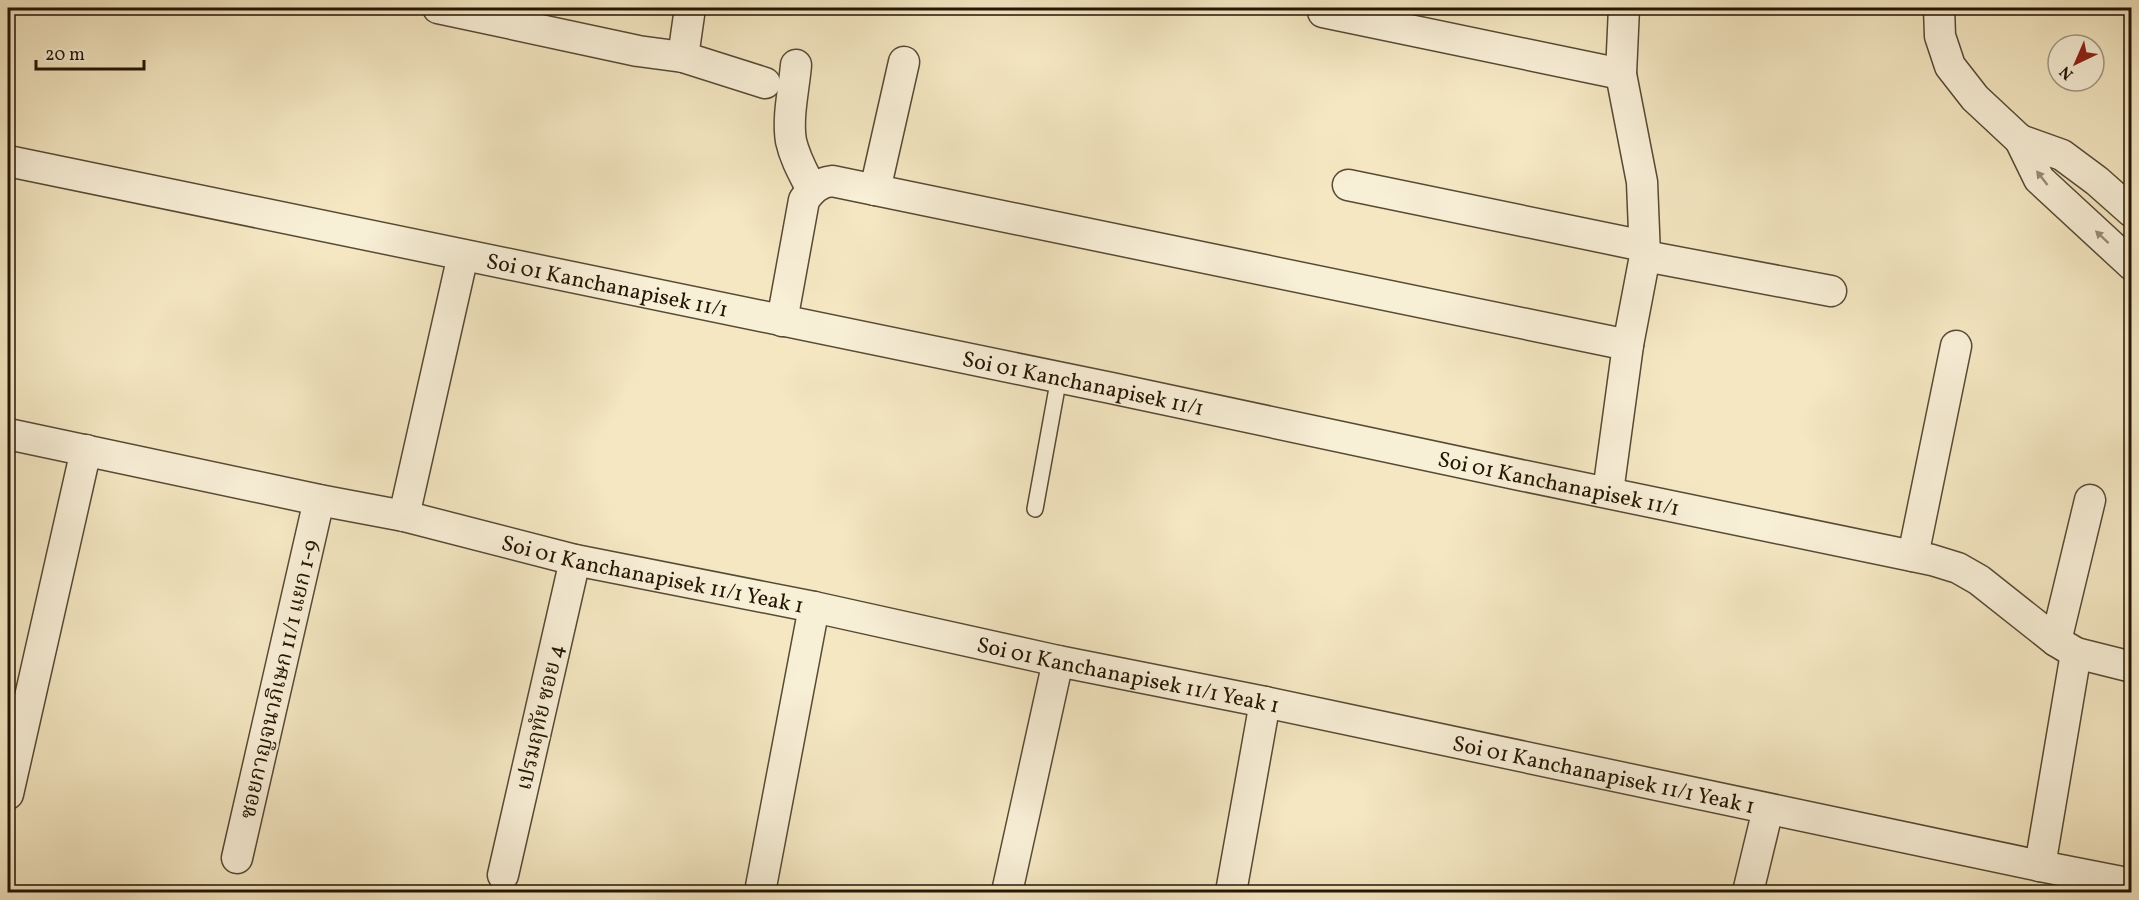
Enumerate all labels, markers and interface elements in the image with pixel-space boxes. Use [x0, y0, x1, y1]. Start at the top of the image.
scale bar [36, 33, 144, 71]
north arrow [2046, 33, 2106, 93]
text: 20 m [45, 43, 85, 68]
text: N [2055, 60, 2079, 84]
one-way arrow [2036, 171, 2048, 186]
one-way arrow [2095, 231, 2109, 245]
street label: Soi 01 Kanchanapisek 11/1 [483, 247, 731, 327]
street label: Soi 01 Kanchanapisek 11/1 [959, 345, 1207, 425]
street label: Soi 01 Kanchanapisek 11/1 [1435, 445, 1682, 526]
street label: Soi 01 Kanchanapisek 11/1 Yeak 1 [498, 529, 806, 623]
street label: ซอยกาญจนาภิเษก 11/1 แยก 1-9 [233, 537, 328, 822]
street label: Soi 01 Kanchanapisek 11/1 Yeak 1 [974, 630, 1282, 723]
street label: เปรมฤทัย ซอย 4 [510, 642, 573, 794]
street label: Soi 01 Kanchanapisek 11/1 Yeak 1 [1450, 729, 1757, 823]

